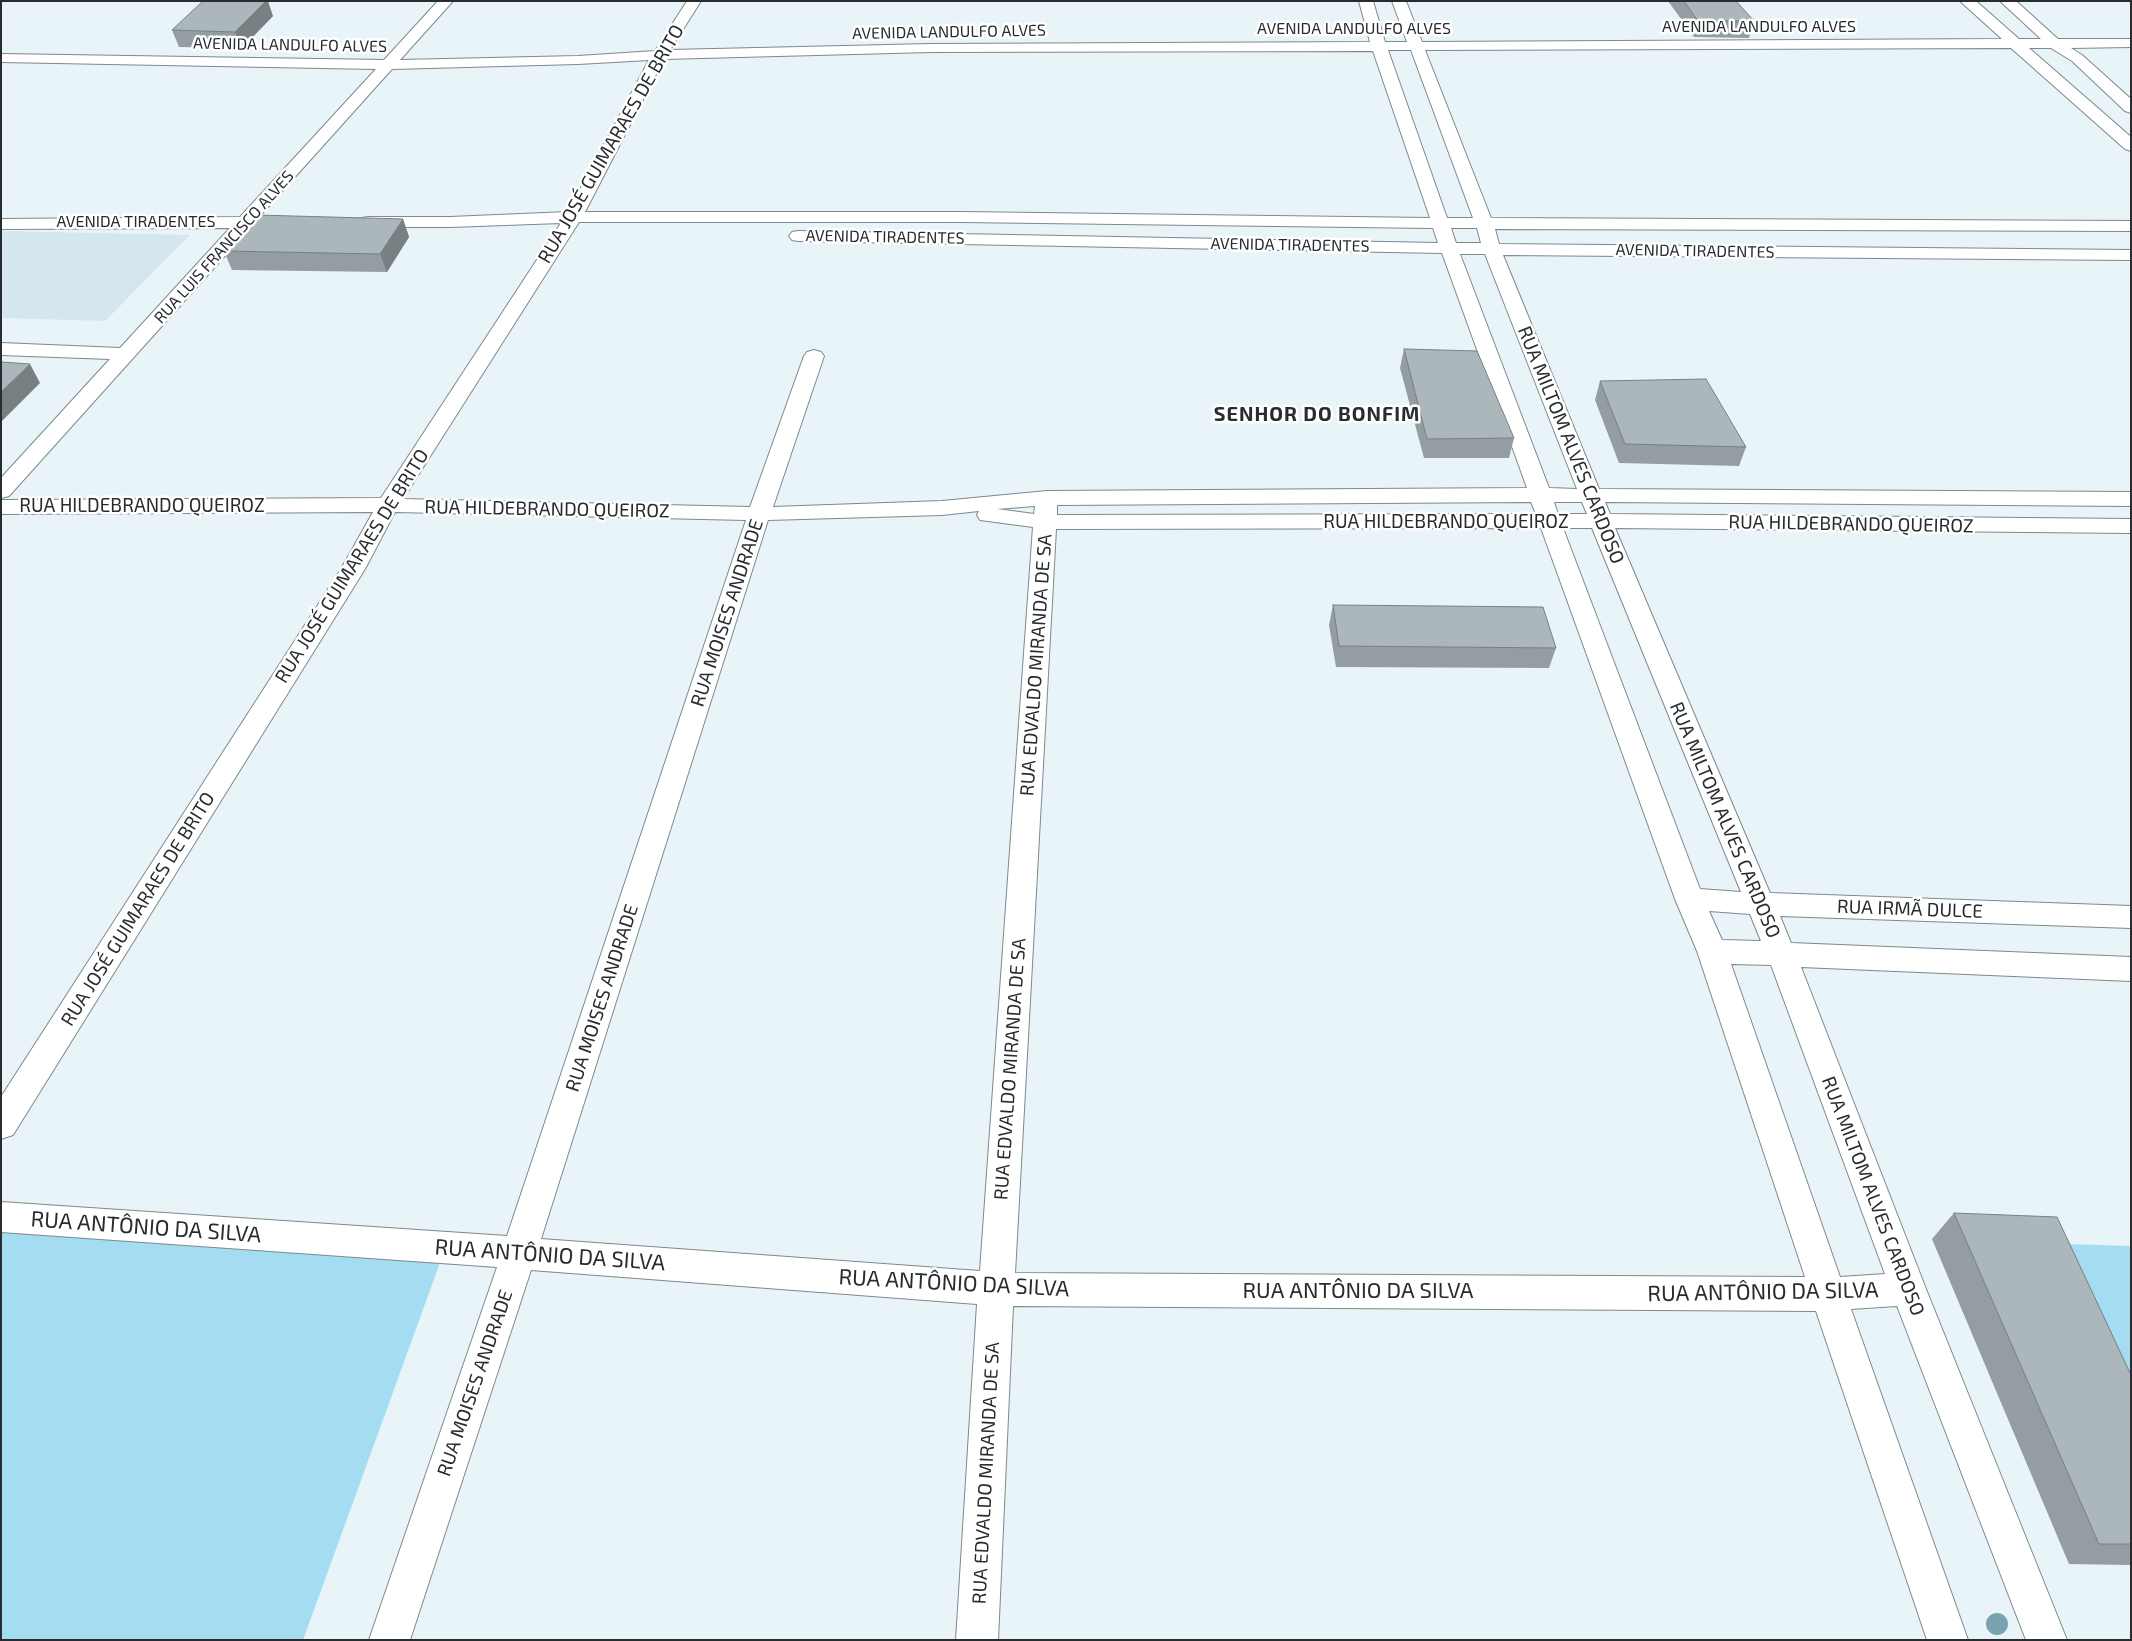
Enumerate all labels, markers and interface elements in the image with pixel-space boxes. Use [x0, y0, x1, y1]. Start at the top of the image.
street label: AVENIDA LANDULFO ALVES [1662, 17, 1856, 37]
street label: AVENIDA LANDULFO ALVES [1257, 19, 1451, 39]
street label: RUA JOSÉ GUIMARAES DE BRITO [533, 21, 689, 267]
street label: AVENIDA LANDULFO ALVES [852, 21, 1046, 43]
street label: AVENIDA LANDULFO ALVES [193, 34, 387, 56]
street label: RUA LUIS FRANCISCO ALVES [150, 167, 298, 327]
street label: AVENIDA TIRADENTES [56, 212, 216, 232]
street label: AVENIDA TIRADENTES [805, 226, 965, 248]
street label: AVENIDA TIRADENTES [1210, 234, 1370, 256]
street label: AVENIDA TIRADENTES [1615, 240, 1775, 262]
street label: RUA MILTOM ALVES CARDOSO [1513, 323, 1629, 567]
district label: SENHOR DO BONFIM [1212, 402, 1422, 426]
street label: RUA JOSÉ GUIMARAES DE BRITO [270, 445, 434, 687]
street label: RUA HILDEBRANDO QUEIROZ [19, 495, 265, 517]
street label: RUA HILDEBRANDO QUEIROZ [424, 495, 670, 523]
street label: RUA HILDEBRANDO QUEIROZ [1728, 510, 1974, 538]
street label: RUA HILDEBRANDO QUEIROZ [1323, 511, 1569, 533]
street label: RUA MOISES ANDRADE [686, 516, 768, 710]
street label: RUA EDVALDO MIRANDA DE SA [1015, 533, 1057, 797]
street label: RUA MILTOM ALVES CARDOSO [1665, 698, 1785, 942]
street label: RUA JOSÉ GUIMARAES DE BRITO [56, 788, 220, 1030]
street label: RUA IRMÃ DULCE [1837, 895, 1983, 923]
street label: RUA MOISES ANDRADE [561, 901, 643, 1095]
street label: RUA EDVALDO MIRANDA DE SA [989, 937, 1031, 1201]
street label: RUA MILTOM ALVES CARDOSO [1817, 1073, 1929, 1319]
street label: RUA ANTÔNIO DA SILVA [30, 1206, 262, 1248]
street label: RUA ANTÔNIO DA SILVA [434, 1234, 666, 1276]
street label: RUA ANTÔNIO DA SILVA [838, 1264, 1070, 1302]
street label: RUA ANTÔNIO DA SILVA [1647, 1277, 1879, 1307]
street label: RUA ANTÔNIO DA SILVA [1242, 1278, 1474, 1304]
street label: RUA MOISES ANDRADE [432, 1287, 518, 1479]
street label: RUA EDVALDO MIRANDA DE SA [968, 1341, 1004, 1605]

